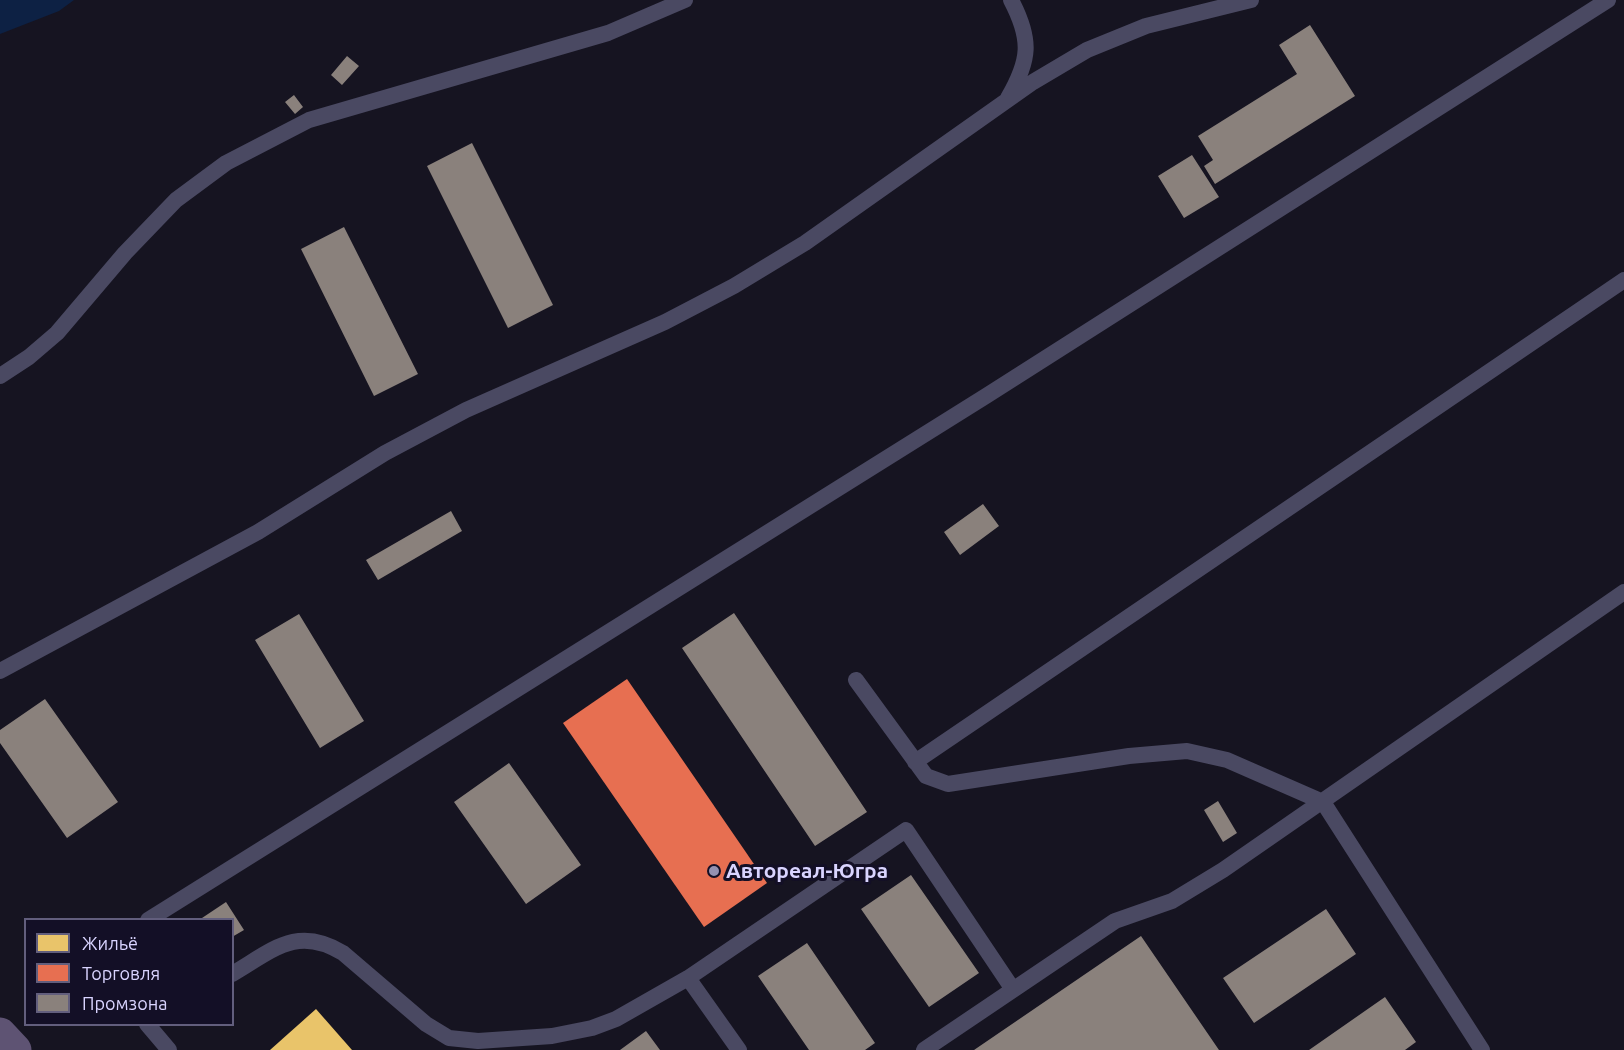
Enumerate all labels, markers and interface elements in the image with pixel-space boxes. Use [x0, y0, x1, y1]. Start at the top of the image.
place label: Автореал-Югра [726, 858, 888, 884]
marker: Автореал-Югра [707, 864, 721, 878]
legend [24, 918, 234, 1026]
text: Жильё [82, 933, 138, 953]
text: Торговля [82, 963, 160, 983]
text: Промзона [82, 993, 167, 1013]

